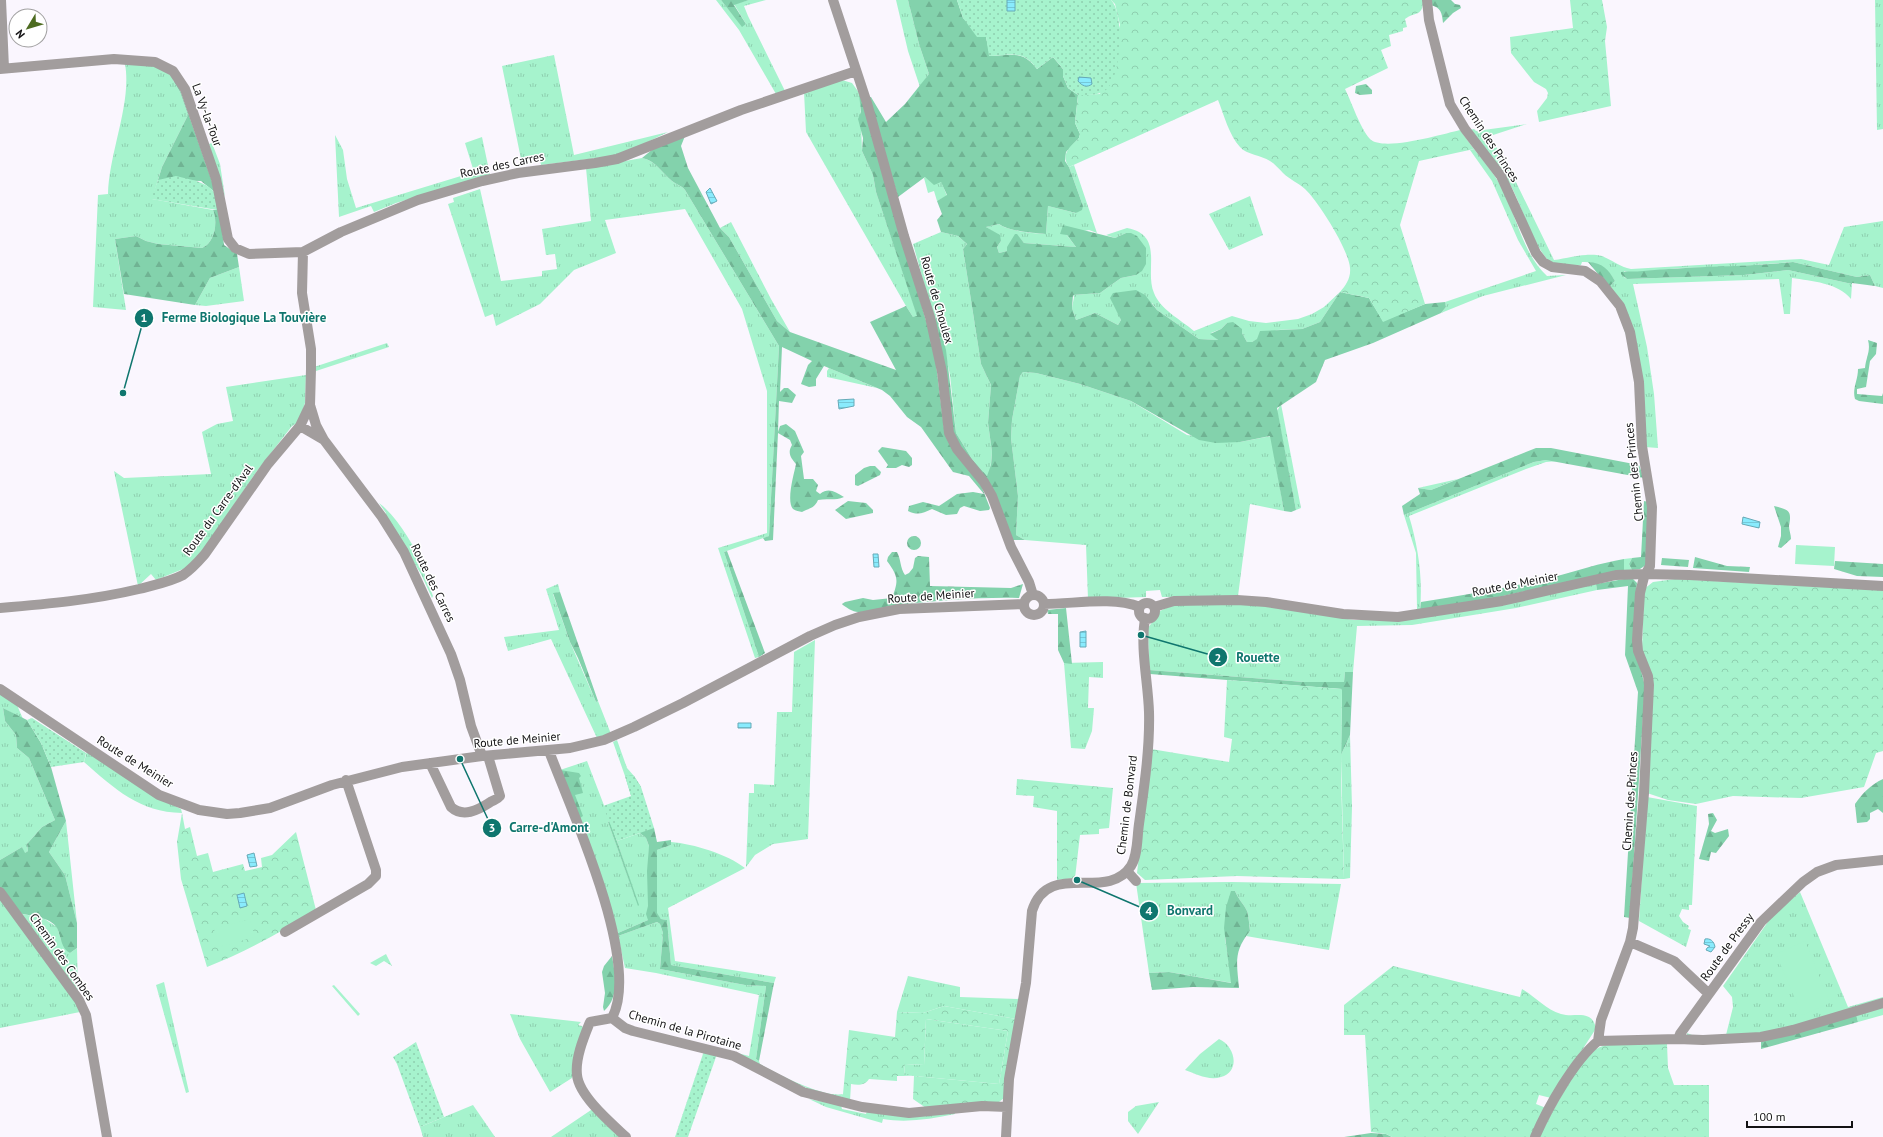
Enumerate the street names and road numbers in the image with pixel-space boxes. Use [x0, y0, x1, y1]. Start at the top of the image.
street label: La Vy-la-Tour [189, 81, 226, 148]
street label: Chemin des Princes [1456, 93, 1523, 185]
street label: Route des Carres [459, 148, 545, 181]
street label: Route de Choulex [918, 254, 957, 345]
street label: Chemin des Princes [1621, 422, 1646, 522]
street label: Route du Carre-d'Aval [179, 461, 256, 558]
street label: Route des Carres [408, 541, 459, 624]
street label: Route de Meinier [1471, 568, 1559, 599]
street label: Route de Meinier [887, 585, 975, 606]
street label: Route de Meinier [473, 728, 561, 751]
street label: Route de Meinier [94, 732, 176, 791]
street label: Chemin des Princes [1619, 751, 1640, 851]
street label: Chemin de Bonvard [1113, 754, 1140, 856]
street label: Route de Pressy [1697, 909, 1757, 984]
street label: Chemin des Combes [27, 910, 98, 1003]
street label: Chemin de la Pirotaine [627, 1006, 743, 1053]

